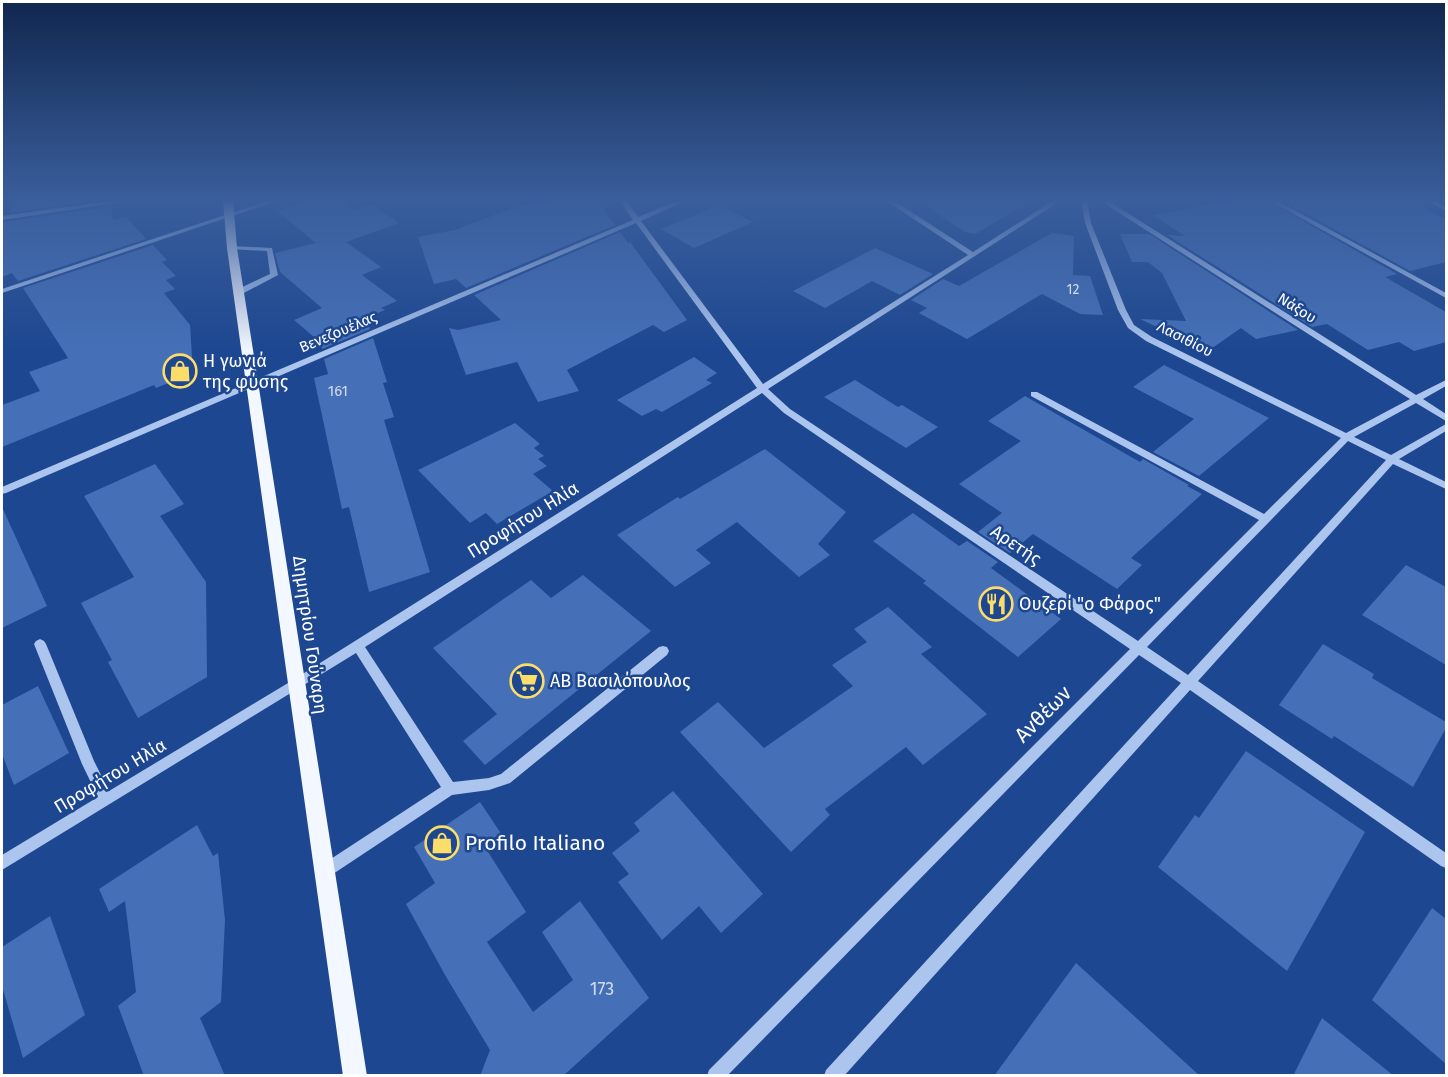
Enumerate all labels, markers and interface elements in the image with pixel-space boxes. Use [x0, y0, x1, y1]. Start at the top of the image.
house number: 12 [1067, 281, 1080, 298]
street label: Νάξου [1274, 289, 1320, 327]
street label: Βενεζουέλας [296, 308, 380, 356]
street label: Λασιθίου [1154, 317, 1216, 361]
place label: Η γωνιά της φύσης [202, 350, 289, 393]
shop icon: Η γωνιά της φύσης [162, 353, 198, 389]
house number: 161 [328, 382, 348, 400]
street label: Προφήτου Ηλία [463, 477, 583, 563]
street label: Αρετής [986, 520, 1046, 570]
street label: Δημητρίου Γούναρη [288, 554, 332, 716]
restaurant icon: Ουζερί "ο Φάρος" [978, 586, 1014, 622]
place label: Ουζερί "ο Φάρος" [1019, 593, 1161, 615]
supermarket icon: ΑΒ Βασιλόπουλος [509, 663, 545, 699]
place label: ΑΒ Βασιλόπουλος [550, 670, 691, 692]
street label: Ανθέων [1009, 680, 1077, 748]
street label: Προφήτου Ηλία [50, 734, 170, 818]
shop icon: Profilo Italiano [424, 825, 460, 861]
place label: Profilo Italiano [465, 830, 605, 856]
house number: 173 [590, 978, 614, 1000]

